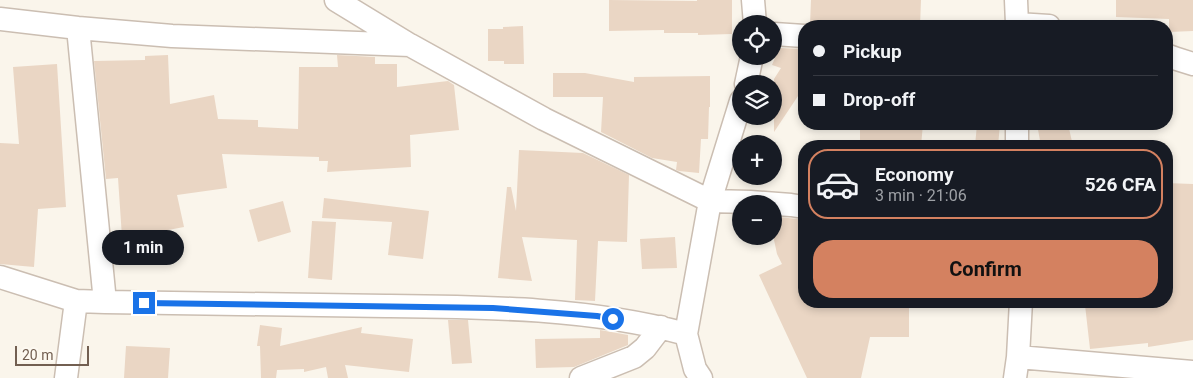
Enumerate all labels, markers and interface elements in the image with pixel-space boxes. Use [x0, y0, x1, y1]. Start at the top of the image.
map controls [732, 15, 782, 245]
button: locate [732, 15, 782, 65]
text: Pickup [843, 40, 902, 63]
button: layers [732, 75, 782, 125]
text: Drop-off [843, 88, 915, 111]
button: + [732, 135, 782, 185]
icon: car [815, 162, 860, 207]
text: Economy [875, 163, 954, 186]
text: 526 CFA [1085, 173, 1156, 196]
text: 3 min · 21:06 [875, 186, 967, 205]
button: − [732, 195, 782, 245]
callout: 1 min [103, 230, 185, 266]
text: 1 min [123, 238, 163, 257]
button: Confirm [813, 240, 1158, 298]
route end [133, 292, 155, 314]
route start [602, 308, 624, 330]
scale bar [15, 343, 89, 366]
text: 20 m [22, 347, 54, 363]

